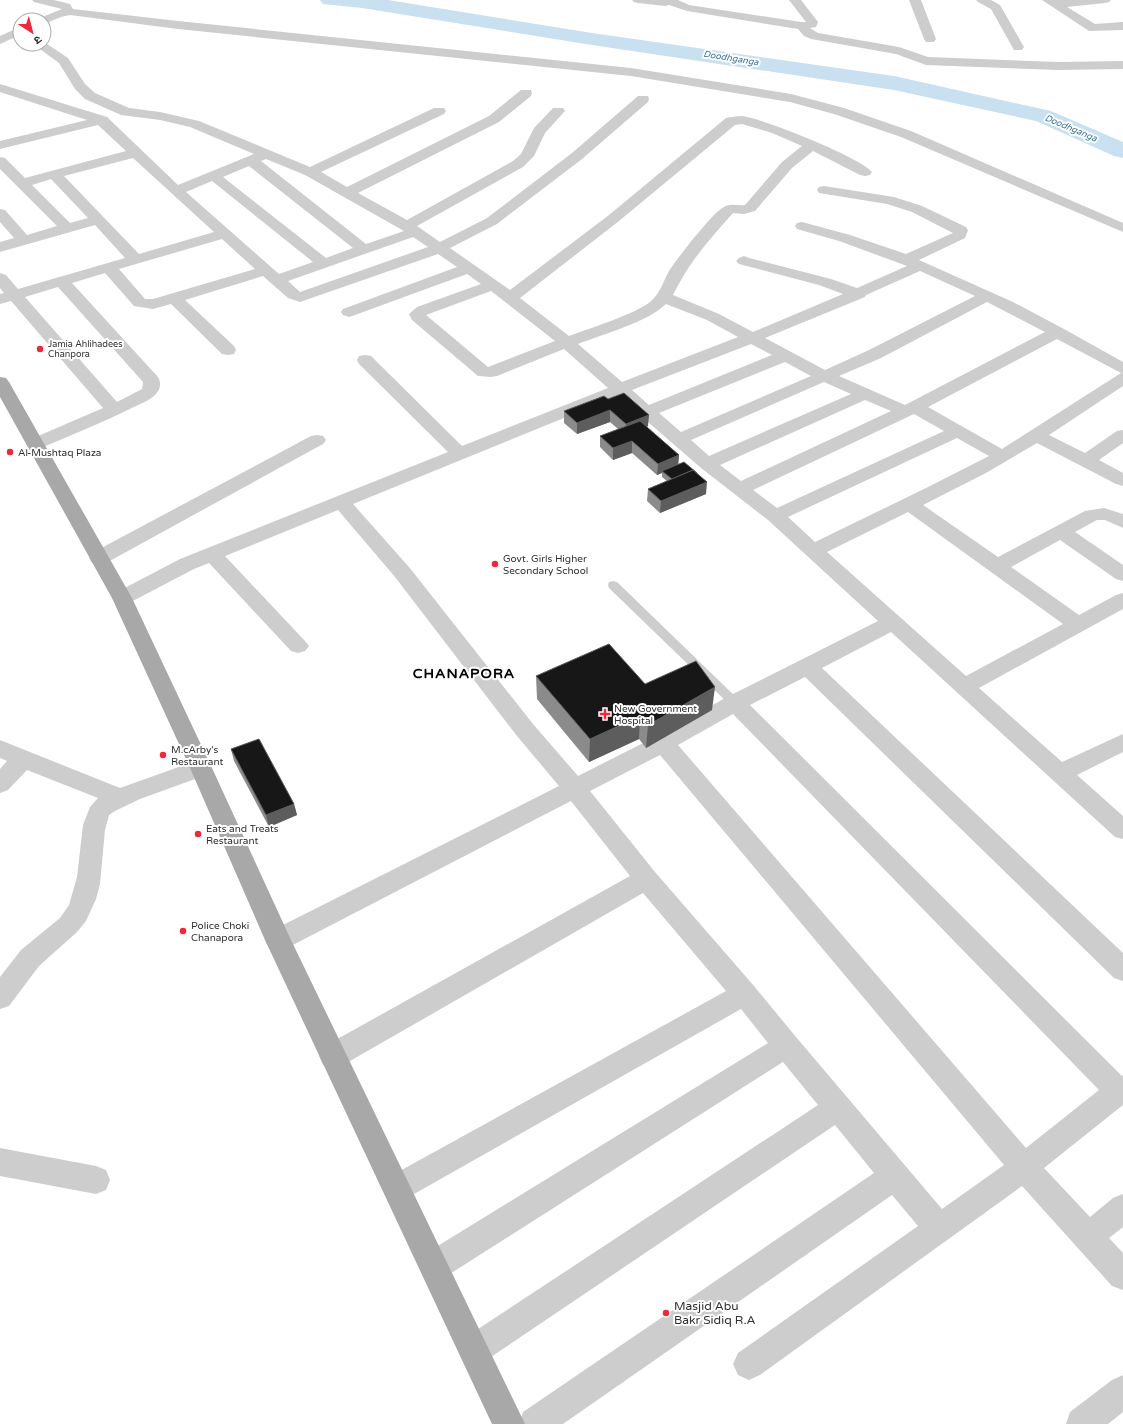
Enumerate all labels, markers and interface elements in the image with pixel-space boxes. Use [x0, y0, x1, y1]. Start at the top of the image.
north arrow [12, 12, 52, 52]
text: उ [31, 33, 44, 47]
water label: Doodhganga [703, 49, 760, 68]
water label: Doodhganga [1043, 113, 1099, 145]
place label: Jamia Ahlihadees Chanpora [48, 339, 123, 360]
marker: Jamia Ahlihadees Chanpora [35, 344, 45, 354]
marker: Al-Mushtaq Plaza [5, 447, 15, 457]
place label: Al-Mushtaq Plaza [18, 447, 101, 459]
place label: Govt. Girls Higher Secondary School [503, 553, 588, 577]
marker: Govt. Girls Higher Secondary School [490, 559, 500, 569]
district label: CHANAPORA [413, 665, 515, 682]
place label: New Government Hospital [614, 703, 697, 727]
marker: New Government Hospital [599, 708, 611, 720]
place label: M.cArby's Restaurant [171, 744, 223, 768]
marker: M.cArby's Restaurant [158, 750, 168, 760]
place label: Eats and Treats Restaurant [206, 823, 279, 847]
marker: Eats and Treats Restaurant [193, 829, 203, 839]
place label: Police Choki Chanapora [191, 920, 249, 944]
marker: Police Choki Chanapora [178, 926, 188, 936]
place label: Masjid Abu Bakr Sidiq R.A [674, 1299, 756, 1327]
marker: Masjid Abu Bakr Sidiq R.A [661, 1308, 671, 1318]

